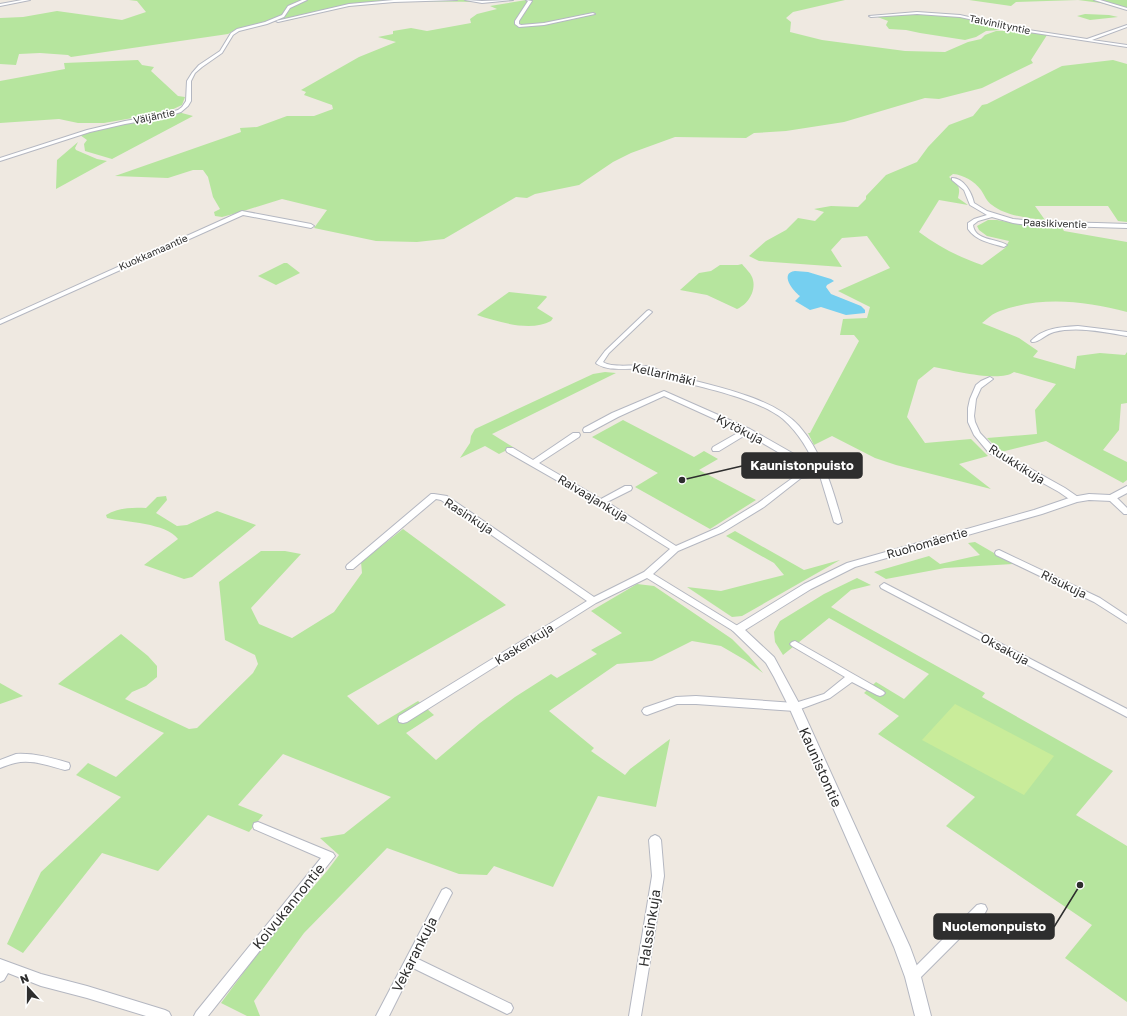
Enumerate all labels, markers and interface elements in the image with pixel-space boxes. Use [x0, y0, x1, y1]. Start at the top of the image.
street label: Talviniityntie [968, 12, 1032, 36]
street label: Väljäntie [132, 106, 176, 126]
street label: Paasikiventie [1023, 216, 1087, 230]
street label: Kuokkamaantie [117, 231, 190, 273]
street label: Kellarimäki [631, 359, 697, 389]
street label: Kytökuja [714, 411, 766, 447]
street label: Ruukkikuja [986, 441, 1048, 487]
callout: Kaunistonpuisto [742, 453, 862, 478]
text: Kaunistonpuisto [750, 457, 854, 473]
street label: Raivaajankuja [555, 471, 631, 525]
street label: Rasinkuja [442, 495, 496, 537]
street label: Ruohomäentie [885, 524, 969, 562]
street label: Risukuja [1039, 567, 1089, 601]
street label: Kaskenkuja [492, 620, 556, 668]
street label: Oksakuja [978, 630, 1032, 668]
street label: Kaunistontie [796, 724, 846, 810]
street label: Koivukannontie [248, 860, 328, 952]
street label: Halssinkuja [634, 888, 664, 968]
street label: Vekarankuja [388, 914, 440, 994]
callout: Nuolemonpuisto [934, 914, 1054, 939]
text: Nuolemonpuisto [942, 918, 1046, 934]
north arrow [8, 968, 48, 1008]
text: N [18, 971, 30, 986]

